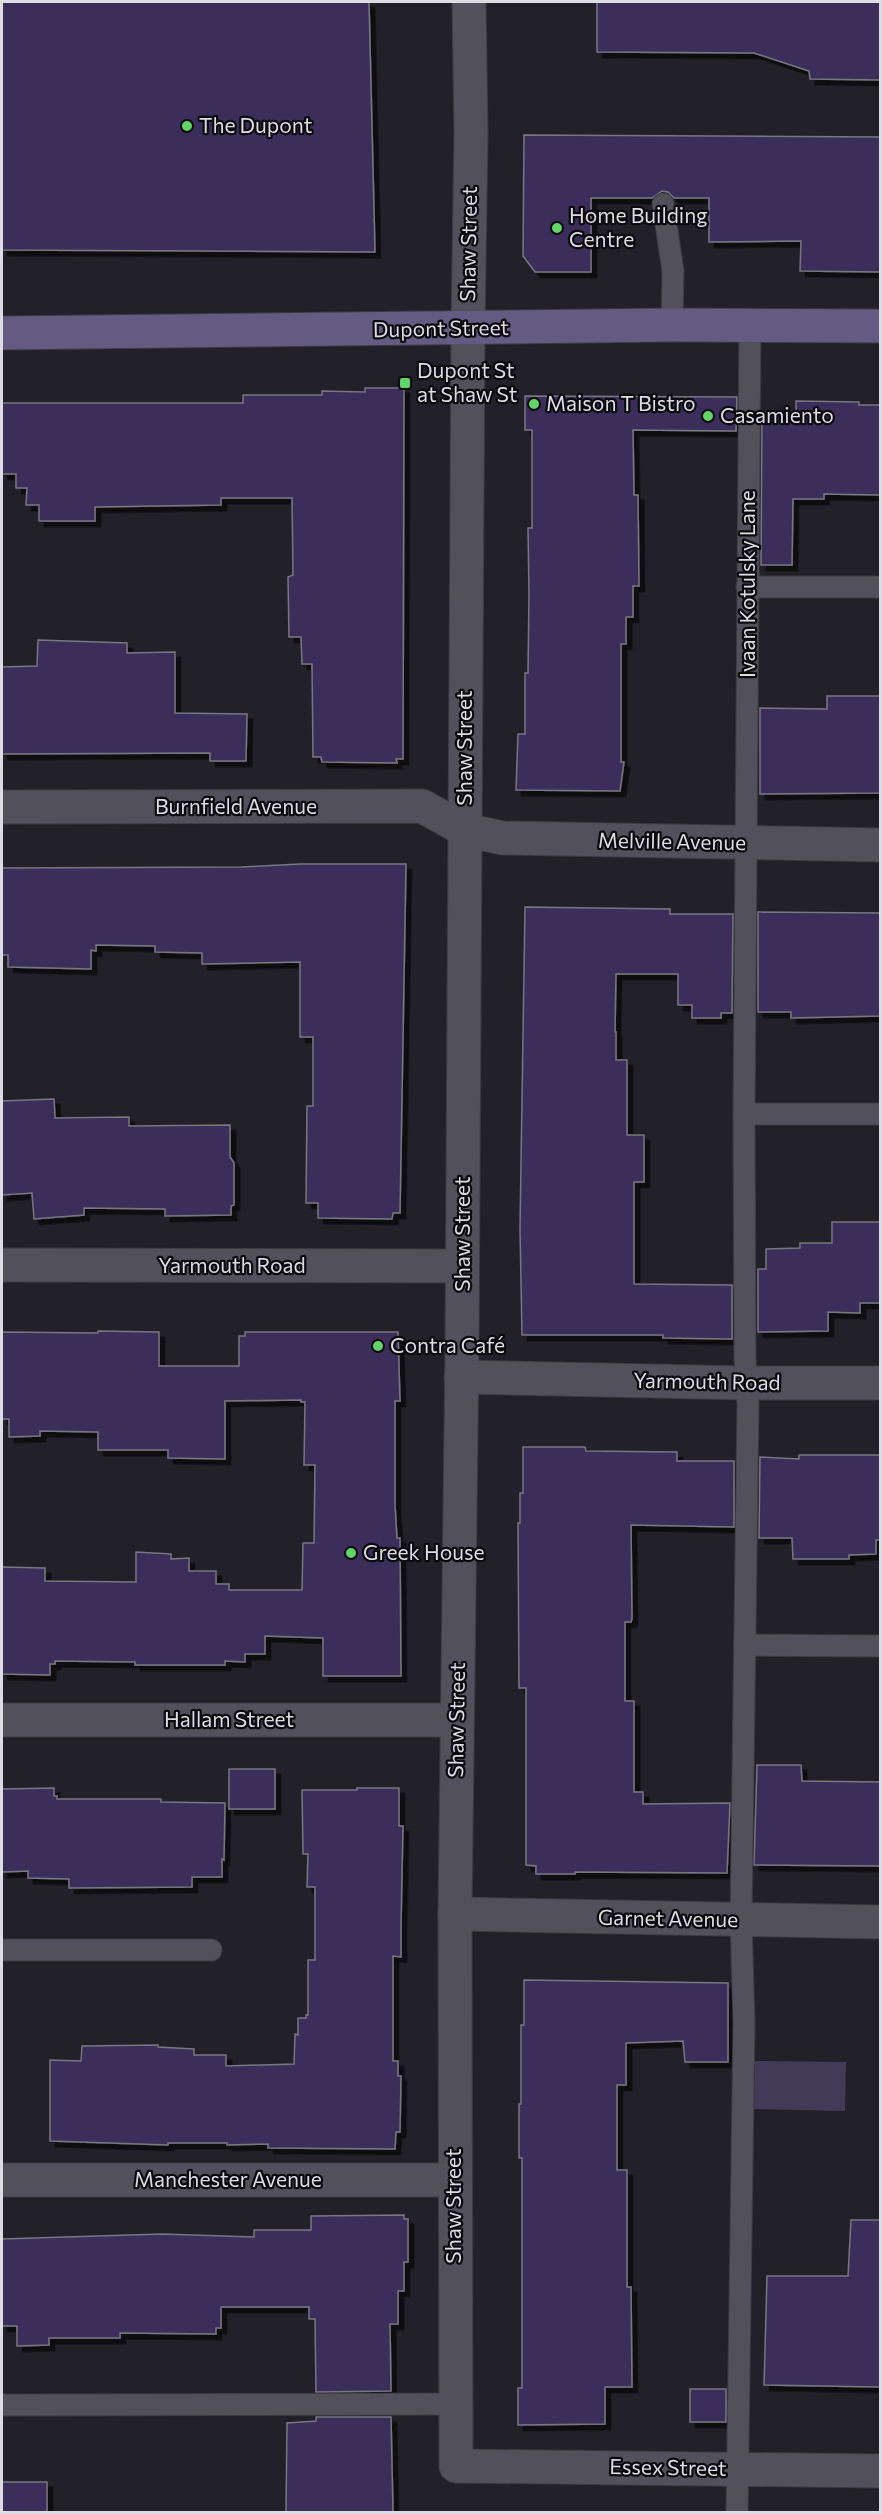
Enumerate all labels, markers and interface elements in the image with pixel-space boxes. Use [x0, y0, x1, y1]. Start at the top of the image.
place label: The Dupont [199, 112, 312, 137]
marker: The Dupont [180, 119, 194, 133]
street label: Shaw Street [454, 186, 481, 302]
place label: Home Building Centre [569, 202, 708, 251]
marker: Home Building Centre [550, 221, 564, 235]
street label: Dupont Street [373, 314, 509, 341]
place label: Dupont St at Shaw St [417, 357, 517, 406]
marker: Dupont St at Shaw St [398, 376, 412, 390]
place label: Maison T Bistro [546, 390, 696, 415]
marker: Maison T Bistro [527, 397, 541, 411]
place label: Casamiento [720, 402, 834, 427]
marker: Casamiento [701, 409, 715, 423]
street label: Ivaan Kotulsky Lane [734, 490, 759, 678]
street label: Shaw Street [451, 690, 476, 806]
street label: Burnfield Avenue [155, 793, 317, 818]
street label: Melville Avenue [598, 827, 746, 854]
street label: Shaw Street [449, 1176, 474, 1292]
street label: Yarmouth Road [158, 1252, 306, 1277]
place label: Contra Café [390, 1332, 505, 1357]
marker: Contra Café [371, 1339, 385, 1353]
street label: Yarmouth Road [633, 1367, 781, 1394]
place label: Greek House [363, 1539, 485, 1564]
marker: Greek House [344, 1546, 358, 1560]
street label: Shaw Street [442, 1662, 469, 1778]
street label: Hallam Street [164, 1706, 294, 1731]
street label: Garnet Avenue [598, 1904, 738, 1931]
street label: Shaw Street [440, 2148, 465, 2264]
street label: Manchester Avenue [134, 2166, 322, 2191]
street label: Essex Street [609, 2453, 727, 2480]

